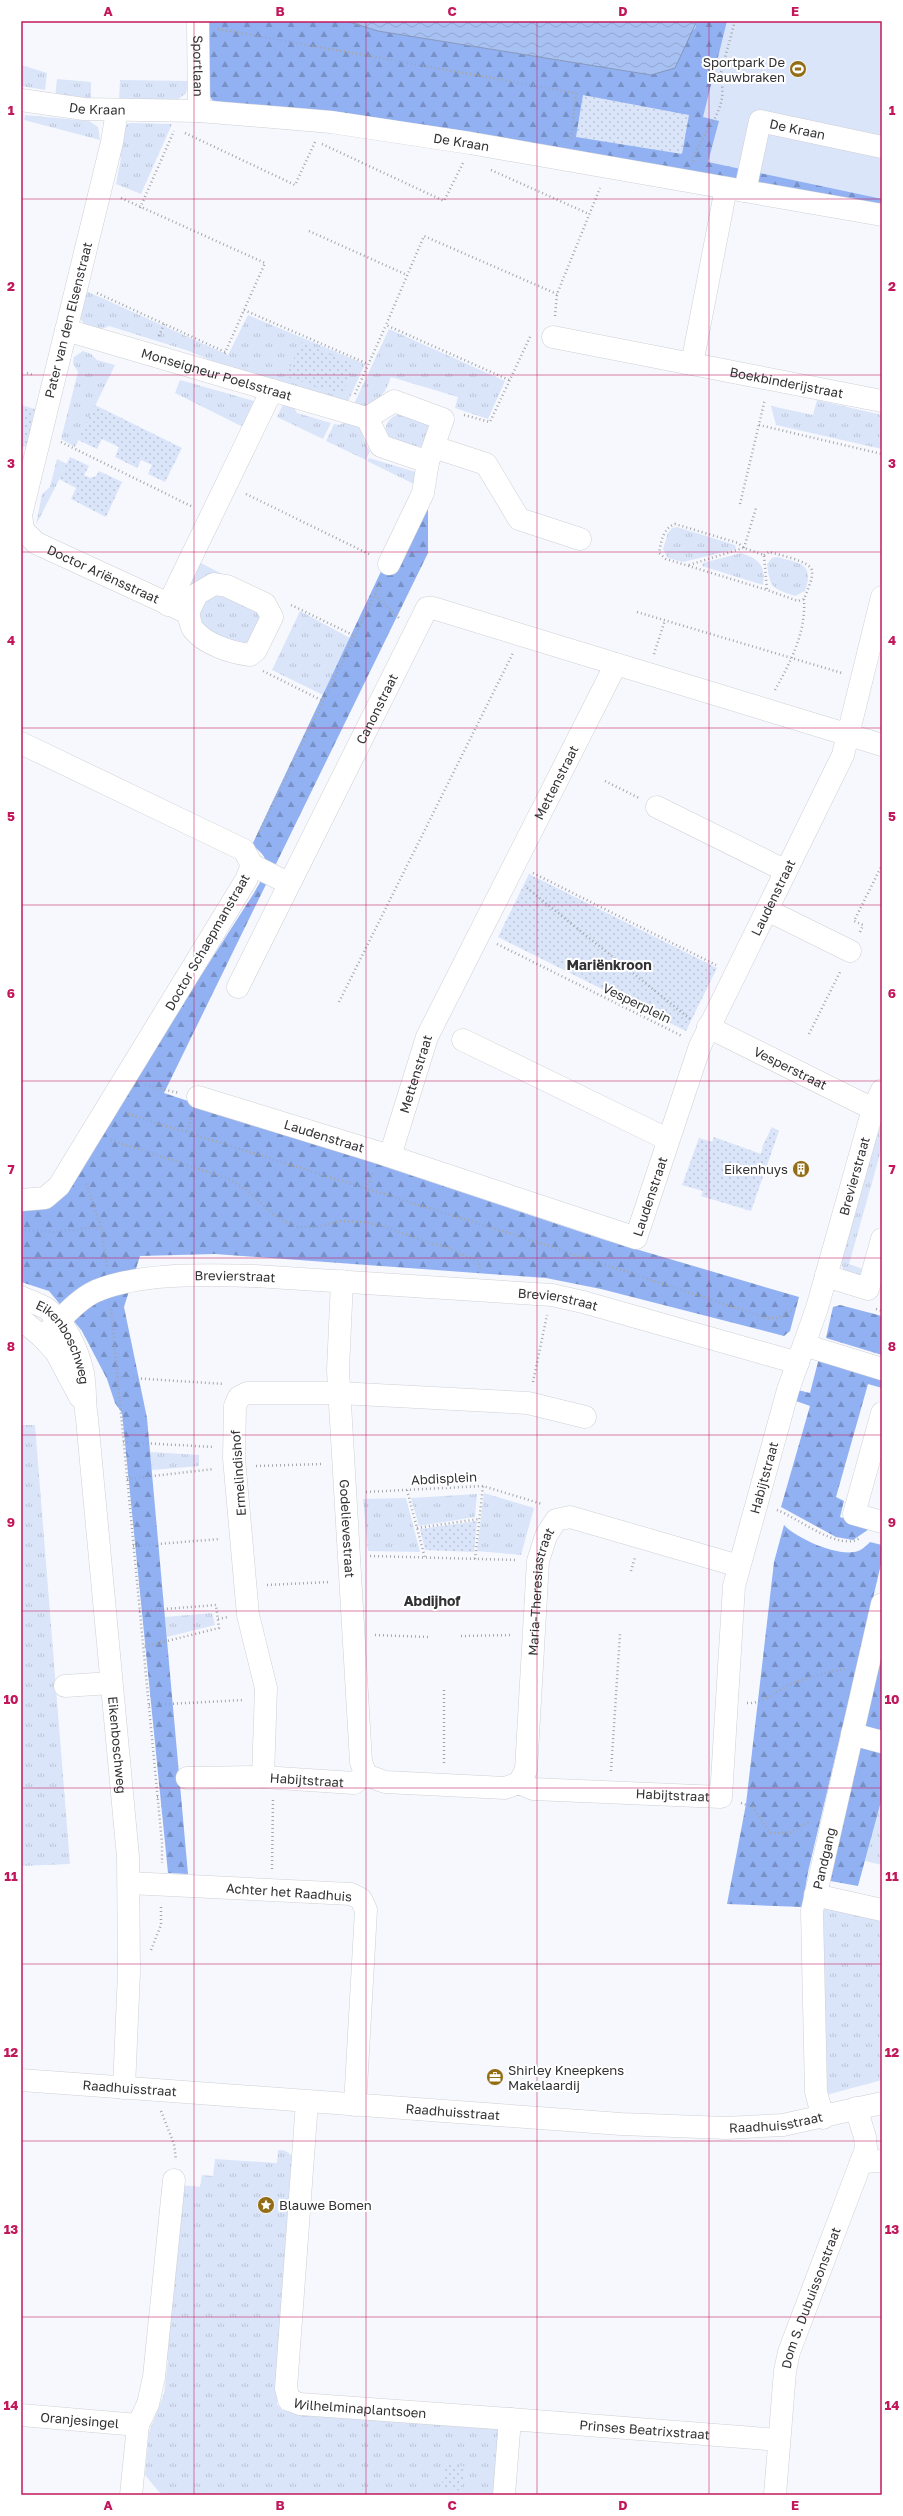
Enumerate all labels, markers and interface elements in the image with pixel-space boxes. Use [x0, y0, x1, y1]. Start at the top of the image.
text: A [103, 3, 113, 19]
text: B [275, 3, 285, 19]
text: C [447, 3, 457, 19]
text: D [618, 3, 628, 19]
text: E [791, 3, 799, 19]
street label: Sportlaan [190, 35, 207, 97]
place label: Sportpark De Rauwbraken [703, 54, 785, 85]
sports icon: Sportpark De Rauwbraken [788, 59, 808, 79]
street label: De Kraan [68, 99, 126, 118]
text: 1 [8, 102, 15, 118]
text: 1 [889, 102, 896, 118]
street label: De Kraan [768, 115, 827, 143]
street label: De Kraan [432, 130, 491, 154]
street label: Pater van den Elsenstraat [41, 240, 95, 400]
text: 2 [7, 278, 15, 294]
text: 2 [888, 278, 896, 294]
street label: Monseigneur Poelsstraat [139, 344, 294, 404]
street label: Boekbinderijstraat [728, 364, 845, 401]
text: 3 [7, 455, 15, 471]
text: 3 [888, 455, 896, 471]
street label: Doctor Ariënsstraat [45, 541, 162, 607]
text: 4 [7, 632, 15, 648]
text: 4 [888, 632, 896, 648]
street label: Canonstraat [352, 671, 401, 747]
street label: Mettenstraat [530, 743, 582, 822]
text: 5 [7, 808, 15, 824]
text: 5 [888, 808, 896, 824]
street label: Laudenstraat [747, 857, 798, 938]
street label: Doctor Schaepmanstraat [161, 871, 253, 1013]
district label: Mariënkroon [566, 956, 652, 973]
street label: Vesperplein [600, 980, 674, 1026]
text: 6 [7, 985, 15, 1001]
text: 6 [888, 985, 896, 1001]
street label: Mettenstraat [396, 1033, 435, 1115]
street label: Vesperstraat [751, 1043, 830, 1093]
street label: Laudenstraat [282, 1116, 366, 1156]
street label: Brevierstraat [835, 1135, 873, 1217]
street label: Laudenstraat [629, 1154, 671, 1238]
building icon: Eikenhuys [791, 1159, 811, 1179]
text: 7 [7, 1161, 15, 1177]
place label: Eikenhuys [724, 1161, 788, 1177]
text: 7 [888, 1161, 896, 1177]
street label: Brevierstraat [194, 1267, 276, 1285]
street label: Brevierstraat [517, 1285, 600, 1314]
street label: Eikenboschweg [33, 1297, 92, 1385]
text: 8 [7, 1338, 15, 1354]
text: 8 [888, 1338, 896, 1354]
street label: Ermelindishof [227, 1429, 249, 1517]
street label: Habijtstraat [746, 1440, 781, 1516]
street label: Abdisplein [411, 1468, 477, 1488]
street label: Godelievestraat [336, 1479, 358, 1578]
text: 9 [7, 1514, 15, 1530]
text: 9 [888, 1514, 896, 1530]
street label: Maria-Theresiastraat [525, 1525, 557, 1656]
district label: Abdijhof [404, 1592, 461, 1609]
text: 10 [3, 1691, 19, 1707]
text: 10 [884, 1691, 900, 1707]
street label: Eikenboschweg [105, 1695, 130, 1794]
street label: Habijtstraat [269, 1769, 344, 1790]
street label: Habijtstraat [635, 1785, 710, 1805]
street label: Pandgang [809, 1826, 839, 1891]
text: 11 [4, 1868, 18, 1884]
text: 11 [885, 1868, 899, 1884]
street label: Achter het Raadhuis [225, 1880, 353, 1904]
text: 12 [4, 2044, 18, 2060]
text: 12 [885, 2044, 899, 2060]
place label: Shirley Kneepkens Makelaardij [508, 2062, 624, 2093]
office icon: Shirley Kneepkens Makelaardij [485, 2067, 505, 2087]
street label: Raadhuisstraat [82, 2077, 177, 2099]
street label: Raadhuisstraat [405, 2100, 501, 2123]
street label: Raadhuisstraat [729, 2108, 824, 2136]
place icon: Blauwe Bomen [256, 2195, 276, 2215]
place label: Blauwe Bomen [279, 2197, 372, 2213]
text: 13 [4, 2221, 18, 2237]
text: 13 [885, 2221, 899, 2237]
street label: Dom S. Dubuissonstraat [778, 2225, 844, 2370]
street label: Wilhelminaplantsoen [291, 2394, 427, 2421]
text: 14 [4, 2397, 18, 2413]
text: 14 [885, 2397, 899, 2413]
street label: Oranjesingel [40, 2409, 120, 2431]
street label: Prinses Beatrixstraat [579, 2416, 710, 2443]
text: A [103, 2497, 113, 2513]
text: B [275, 2497, 285, 2513]
text: C [447, 2497, 457, 2513]
text: D [618, 2497, 628, 2513]
text: E [791, 2497, 799, 2513]

